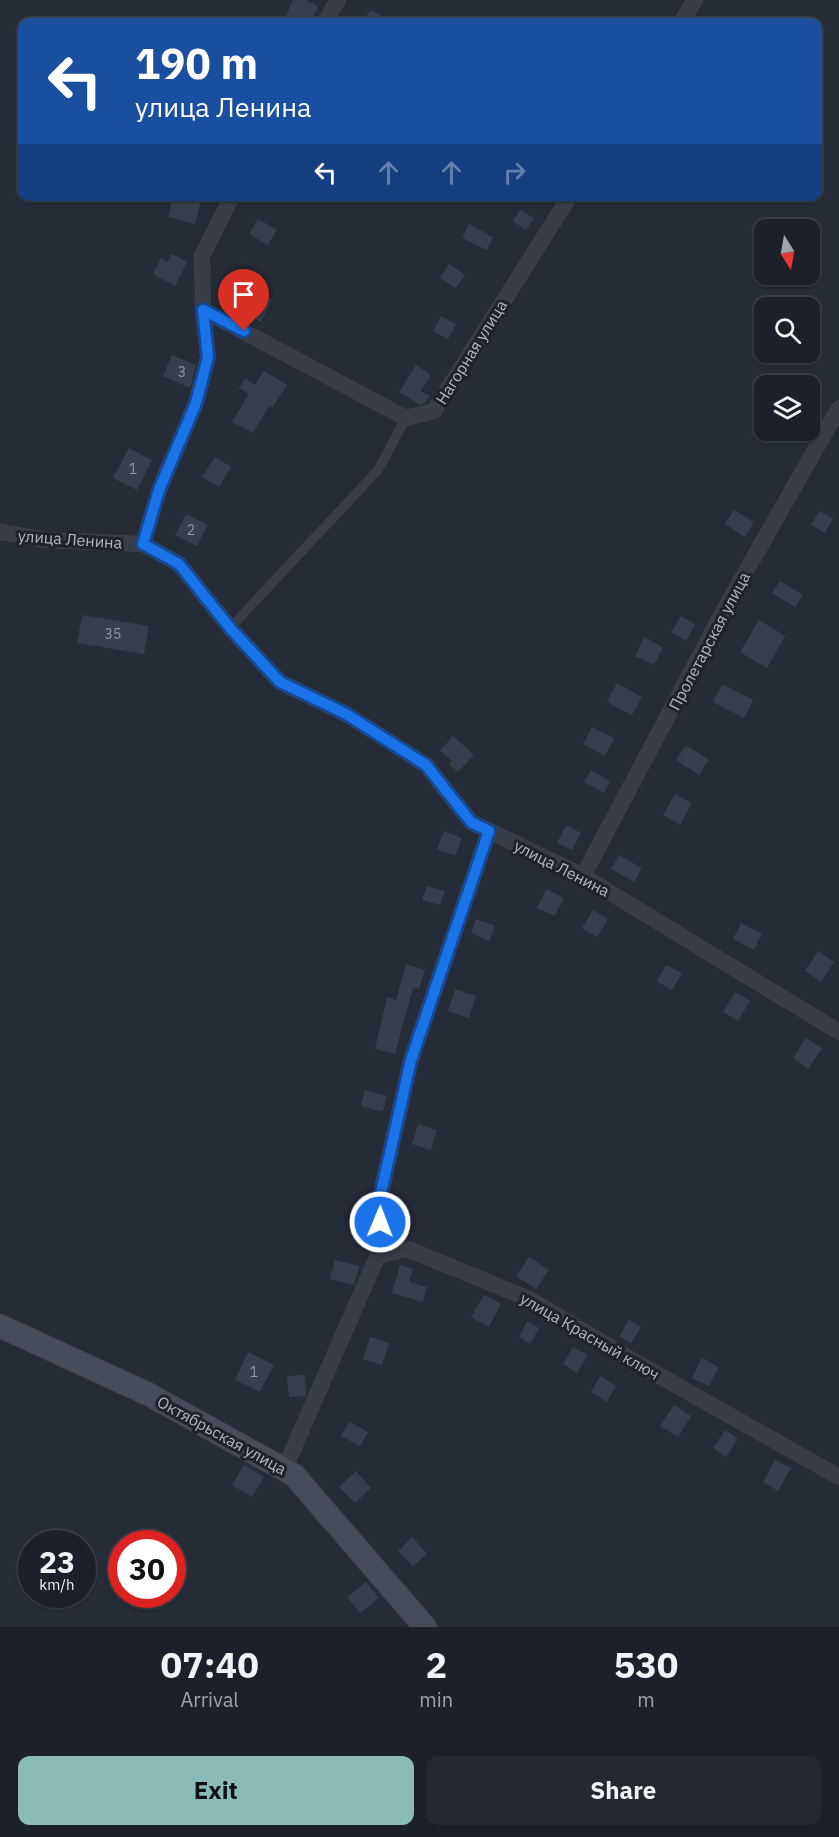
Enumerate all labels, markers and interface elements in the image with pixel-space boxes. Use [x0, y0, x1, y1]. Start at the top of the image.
text: 190 m [135, 36, 258, 91]
icon: left [36, 42, 114, 120]
text: улица Ленина [135, 89, 312, 124]
icon: left [309, 156, 342, 189]
icon: ahead [372, 156, 405, 189]
icon: ahead [435, 156, 468, 189]
icon: right [498, 156, 531, 189]
north arrow [754, 219, 820, 285]
map controls [754, 219, 820, 441]
pin [218, 269, 269, 331]
icon: arrive [227, 278, 260, 311]
street label: Нагорная улица [431, 296, 511, 408]
button: search [754, 297, 820, 363]
house number: 3 [178, 363, 186, 381]
button: layers [754, 375, 820, 441]
house number: 1 [129, 460, 137, 478]
house number: 2 [187, 521, 195, 539]
street label: улица Ленина [17, 525, 123, 553]
street label: Пролетарская улица [664, 568, 754, 714]
house number: 35 [105, 625, 121, 643]
street label: улица Ленина [511, 835, 614, 901]
position arrow [348, 1190, 412, 1254]
street label: улица Красный ключ [517, 1288, 663, 1384]
house number: 1 [250, 1363, 258, 1381]
street label: Октябрьская улица [154, 1391, 290, 1479]
speed limit sign: 30 [108, 1530, 186, 1608]
text: 23 [39, 1542, 75, 1581]
text: km/h [39, 1575, 75, 1594]
text: 07:40 [161, 1641, 259, 1688]
text: 2 [425, 1641, 447, 1688]
text: 530 [614, 1641, 678, 1688]
text: Arrival [181, 1686, 239, 1713]
text: min [419, 1686, 453, 1713]
text: m [637, 1686, 655, 1713]
button: Exit [18, 1756, 414, 1825]
button: Share [426, 1756, 821, 1825]

